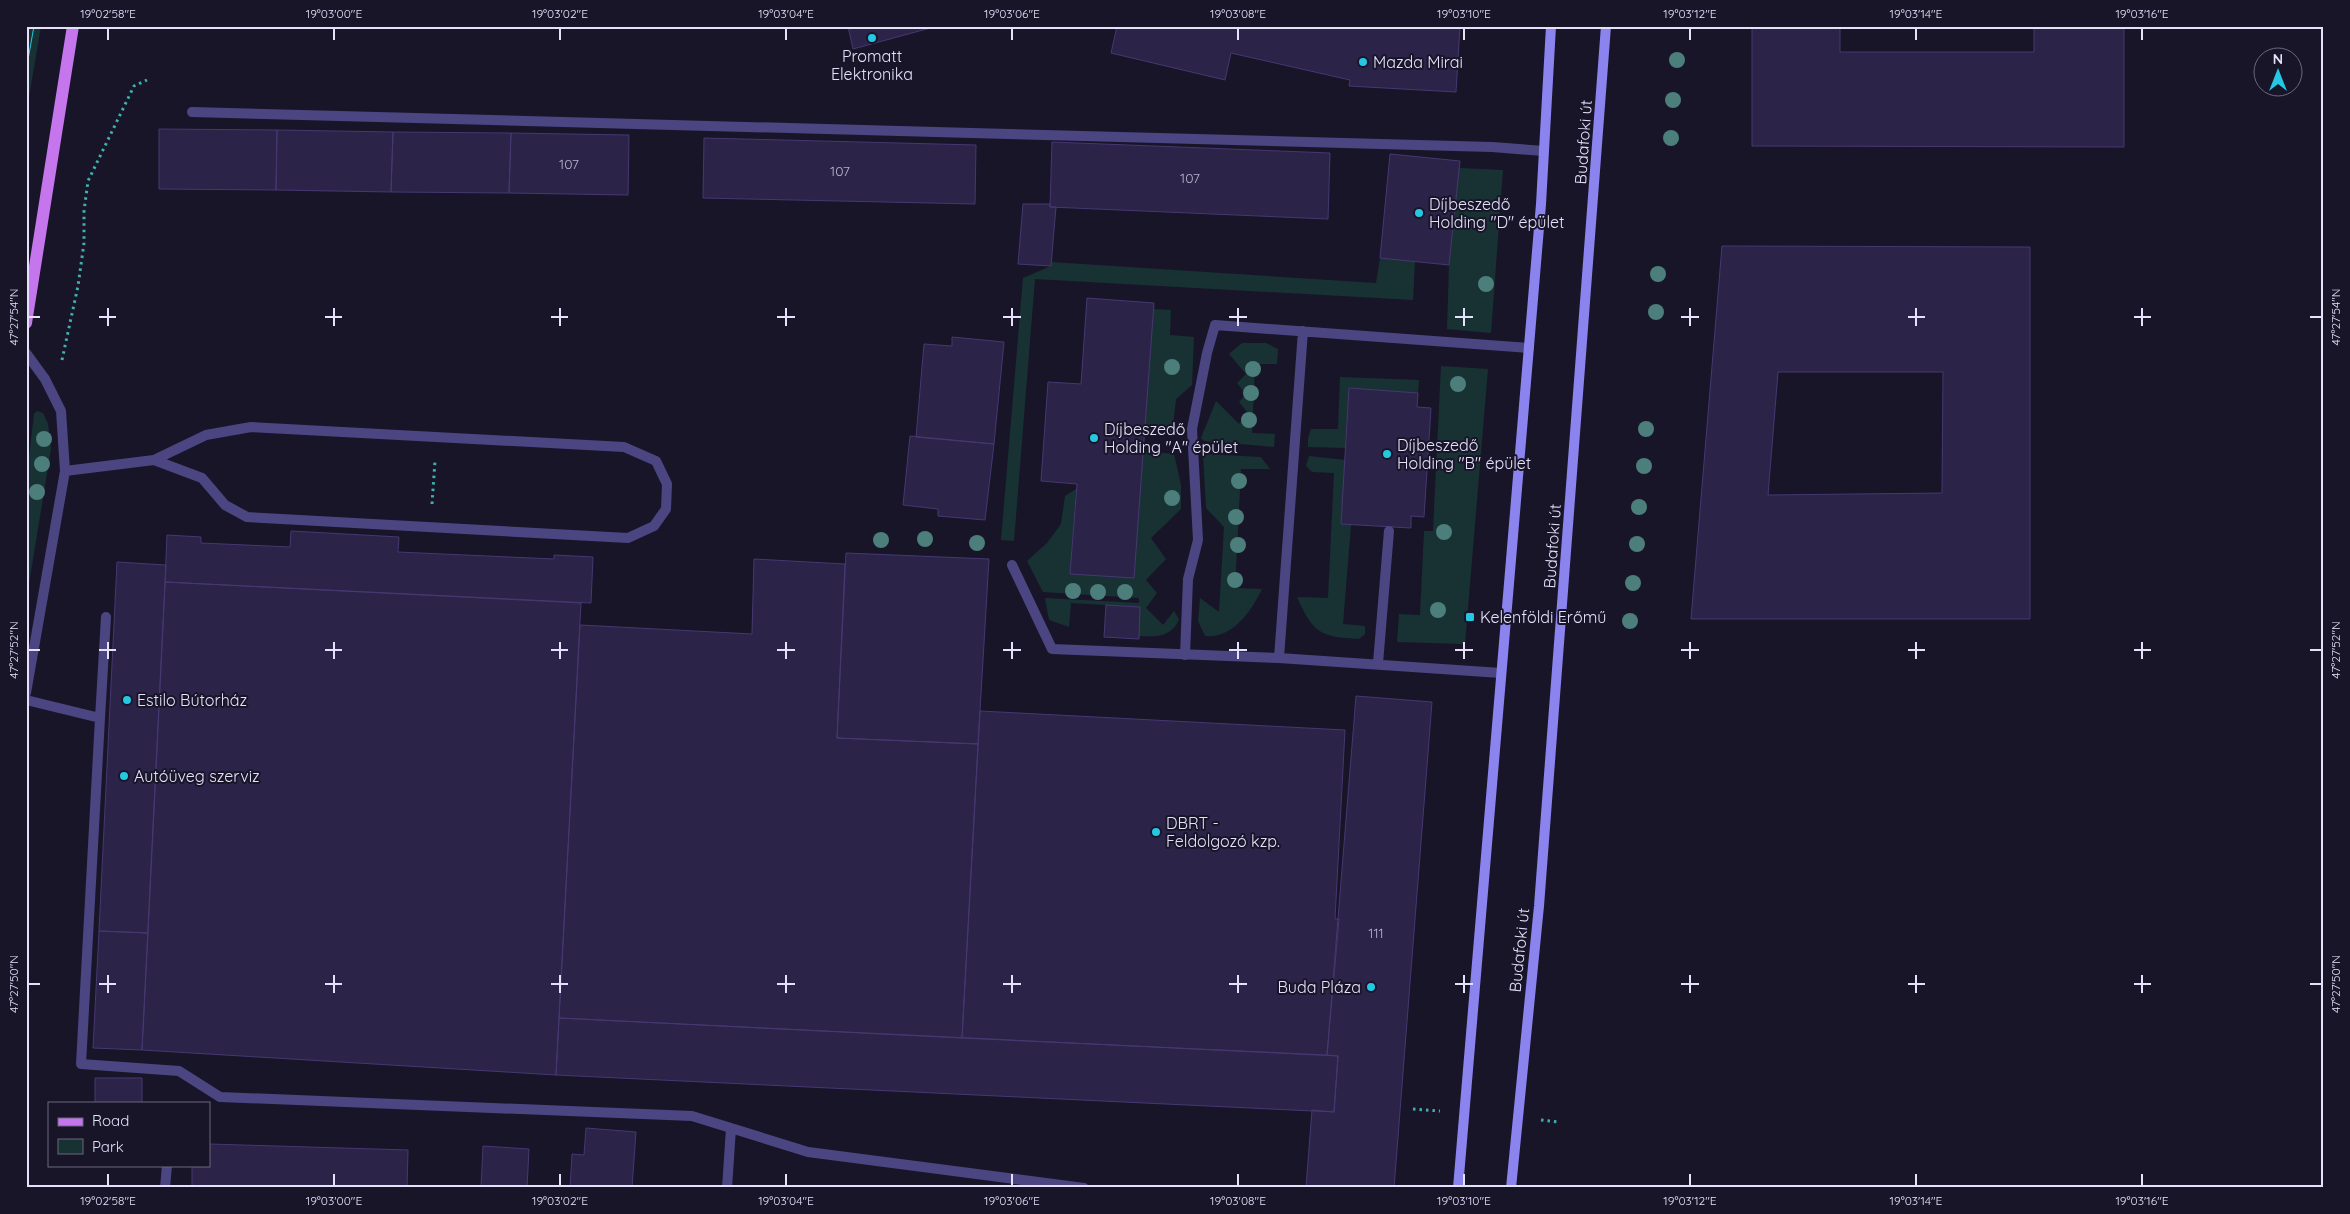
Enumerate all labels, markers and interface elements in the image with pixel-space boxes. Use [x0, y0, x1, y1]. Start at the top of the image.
text: 19°02'58"E [80, 6, 136, 21]
text: 19°03'00"E [306, 6, 362, 21]
text: 19°03'02"E [532, 6, 588, 21]
text: 19°03'04"E [758, 6, 814, 21]
text: 19°03'06"E [984, 6, 1040, 21]
text: 19°03'08"E [1210, 6, 1266, 21]
text: 19°03'10"E [1437, 6, 1491, 21]
text: 19°03'12"E [1663, 6, 1717, 21]
text: 19°03'14"E [1890, 6, 1943, 21]
text: 19°03'16"E [2115, 6, 2169, 21]
marker: Promatt Elektronika [866, 32, 878, 44]
place label: Promatt Elektronika [831, 46, 913, 84]
north arrow [2252, 48, 2302, 98]
text: N [2273, 50, 2283, 68]
place label: Mazda Mirai [1373, 52, 1463, 72]
marker: Mazda Mirai [1357, 56, 1369, 68]
street label: Budafoki út [1570, 99, 1596, 185]
house number: 107 [559, 155, 579, 173]
house number: 107 [830, 162, 850, 180]
house number: 107 [1180, 169, 1200, 187]
place label: Díjbeszedő Holding "D" épület [1429, 194, 1564, 232]
marker: Díjbeszedő Holding "D" épület [1413, 207, 1425, 219]
text: 47°27'54"N [6, 288, 21, 346]
text: 47°27'54"N [2328, 288, 2343, 346]
place label: Díjbeszedő Holding "A" épület [1104, 419, 1238, 457]
marker: Díjbeszedő Holding "A" épület [1088, 432, 1100, 444]
place label: Díjbeszedő Holding "B" épület [1397, 435, 1531, 473]
marker: Díjbeszedő Holding "B" épület [1381, 448, 1393, 460]
street label: Budafoki út [1539, 503, 1565, 589]
place label: Kelenföldi Erőmű [1480, 607, 1606, 627]
marker: Kelenföldi Erőmű [1464, 611, 1476, 623]
text: 47°27'52"N [6, 621, 21, 679]
text: 47°27'52"N [2328, 621, 2343, 679]
place label: Estilo Bútorház [137, 690, 247, 710]
marker: Estilo Bútorház [121, 694, 133, 706]
place label: Autóüveg szerviz [134, 766, 260, 786]
marker: Autóüveg szerviz [118, 770, 130, 782]
place label: DBRT - Feldolgozó kzp. [1166, 813, 1280, 851]
marker: DBRT - Feldolgozó kzp. [1150, 826, 1162, 838]
street label: Budafoki út [1505, 907, 1533, 993]
house number: 111 [1368, 924, 1384, 942]
text: 47°27'50"N [6, 955, 21, 1013]
text: 47°27'50"N [2328, 955, 2343, 1013]
place label: Buda Pláza [1277, 977, 1361, 997]
marker: Buda Pláza [1365, 981, 1377, 993]
legend [48, 1102, 210, 1166]
text: Road [92, 1111, 129, 1130]
text: Park [92, 1137, 124, 1156]
text: 19°02'58"E [80, 1193, 136, 1208]
text: 19°03'00"E [306, 1193, 362, 1208]
text: 19°03'02"E [532, 1193, 588, 1208]
text: 19°03'04"E [758, 1193, 814, 1208]
text: 19°03'06"E [984, 1193, 1040, 1208]
text: 19°03'08"E [1210, 1193, 1266, 1208]
text: 19°03'10"E [1437, 1193, 1491, 1208]
text: 19°03'12"E [1663, 1193, 1717, 1208]
text: 19°03'14"E [1890, 1193, 1943, 1208]
text: 19°03'16"E [2115, 1193, 2169, 1208]

